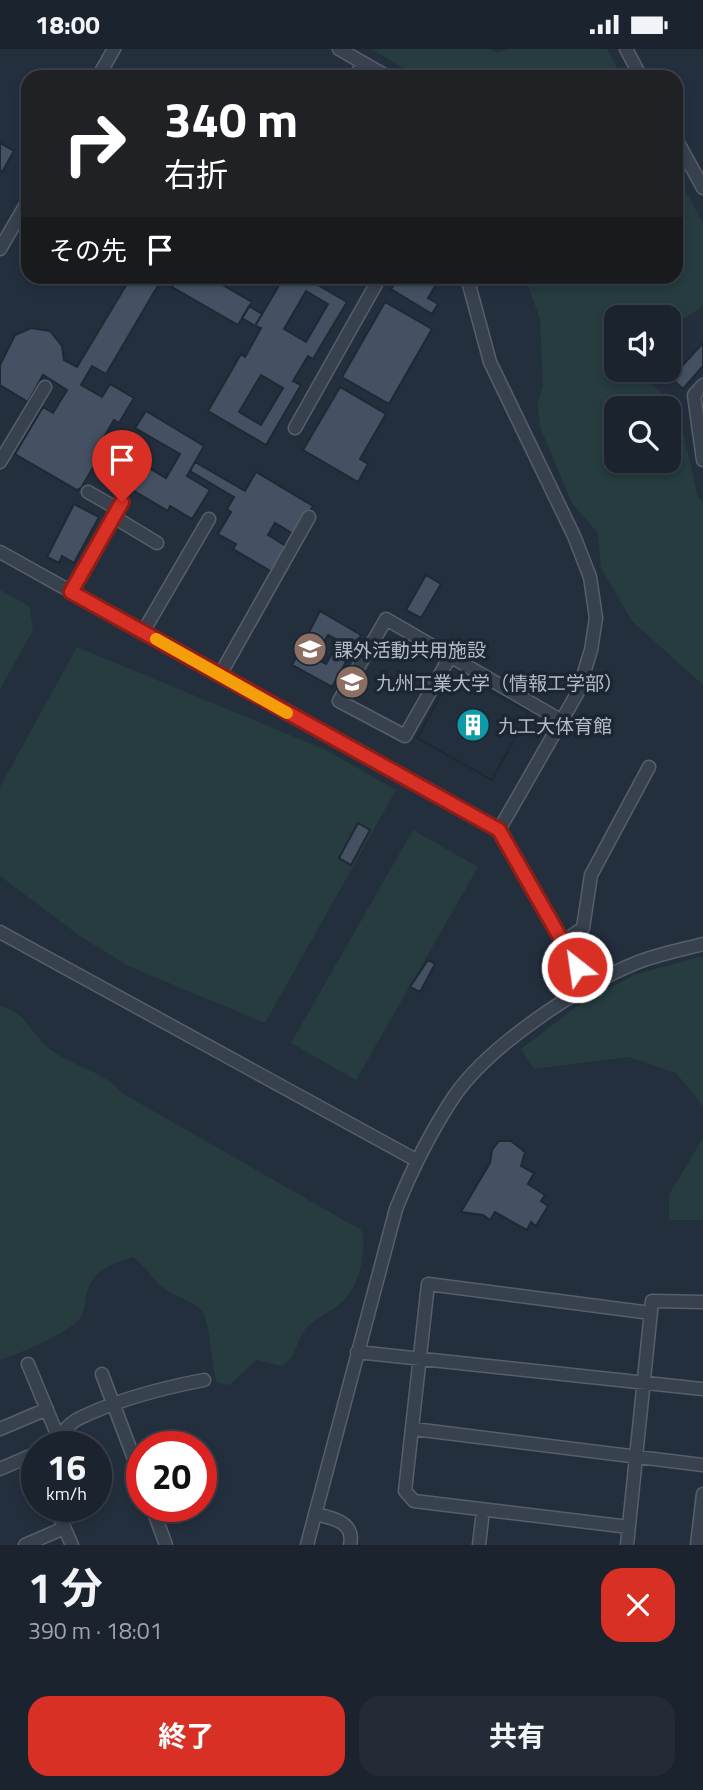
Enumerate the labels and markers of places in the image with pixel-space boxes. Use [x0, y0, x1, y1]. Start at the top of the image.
pin [92, 430, 152, 502]
school or university icon: 課外活動共用施設 [291, 630, 329, 668]
place label: 課外活動共用施設 [334, 635, 486, 664]
school or university icon: 九州工業大学（情報工学部） [333, 663, 371, 701]
place label: 九州工業大学（情報工学部） [376, 668, 623, 697]
building icon: 九工大体育館 [454, 706, 492, 744]
place label: 九工大体育館 [498, 711, 612, 740]

